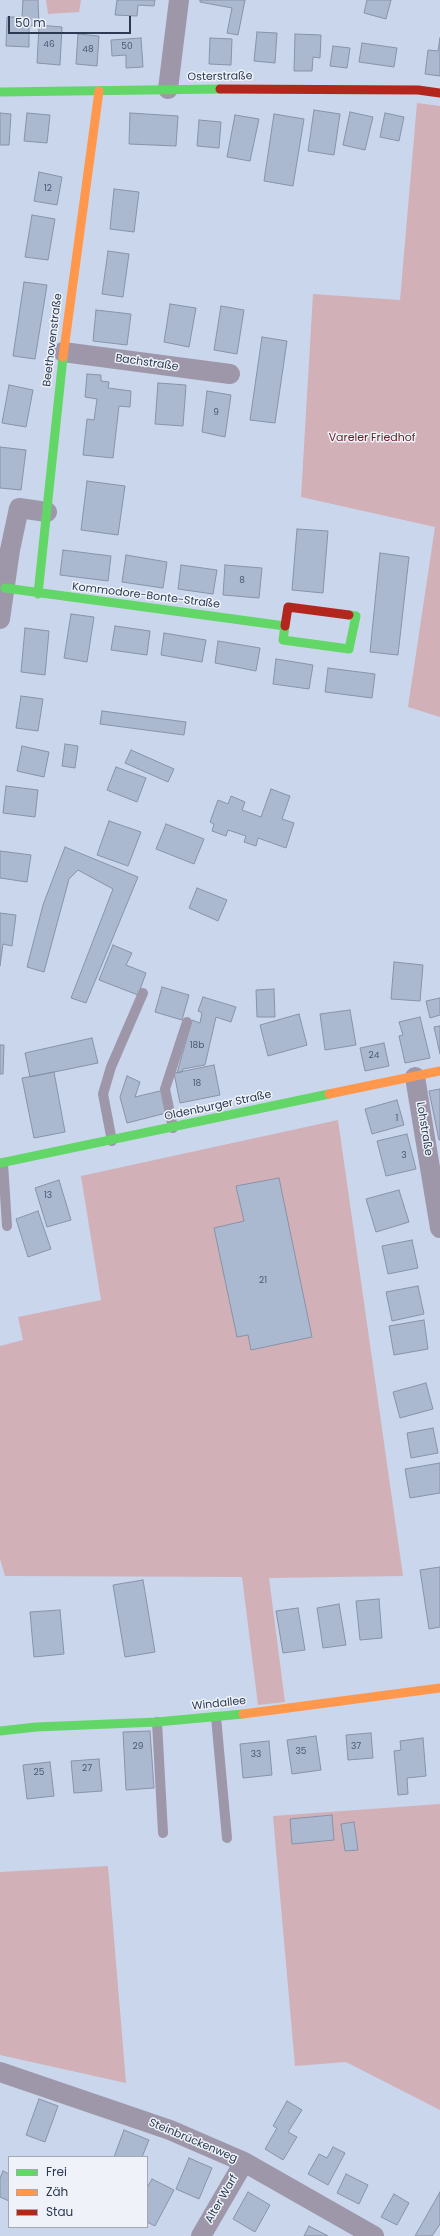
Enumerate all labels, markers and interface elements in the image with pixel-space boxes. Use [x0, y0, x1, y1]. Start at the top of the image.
scale bar [10, 8, 133, 34]
text: 50 m [15, 14, 46, 31]
house number: 46 [43, 40, 55, 50]
house number: 50 [121, 42, 133, 52]
house number: 48 [82, 45, 94, 55]
street label: Osterstraße [187, 70, 253, 84]
house number: 12 [44, 184, 52, 194]
street label: Beethovenstraße [41, 292, 65, 388]
street label: Bachstraße [115, 352, 179, 374]
house number: 9 [213, 408, 219, 418]
park label: Vareler Friedhof [329, 431, 415, 445]
house number: 8 [239, 576, 245, 586]
street label: Kommodore-Bonte-Straße [71, 580, 221, 612]
house number: 18b [190, 1041, 204, 1051]
house number: 24 [369, 1051, 379, 1061]
house number: 18 [193, 1079, 201, 1089]
street label: Oldenburger Straße [163, 1088, 273, 1124]
street label: Lohstraße [413, 1101, 435, 1157]
house number: 1 [396, 1114, 398, 1124]
house number: 3 [401, 1151, 407, 1161]
house number: 13 [44, 1191, 52, 1201]
house number: 21 [259, 1276, 267, 1286]
street label: Windallee [191, 1695, 247, 1713]
house number: 29 [133, 1742, 143, 1752]
house number: 37 [351, 1742, 361, 1752]
house number: 35 [296, 1747, 306, 1757]
house number: 33 [251, 1750, 261, 1760]
house number: 27 [82, 1764, 92, 1774]
house number: 25 [34, 1768, 44, 1778]
street label: Steinbrückenweg [147, 2116, 239, 2166]
legend [8, 2156, 148, 2228]
text: Frei [46, 2163, 67, 2180]
street label: Alter Warf [203, 2172, 241, 2226]
text: Zäh [46, 2183, 68, 2200]
text: Stau [46, 2203, 73, 2220]

